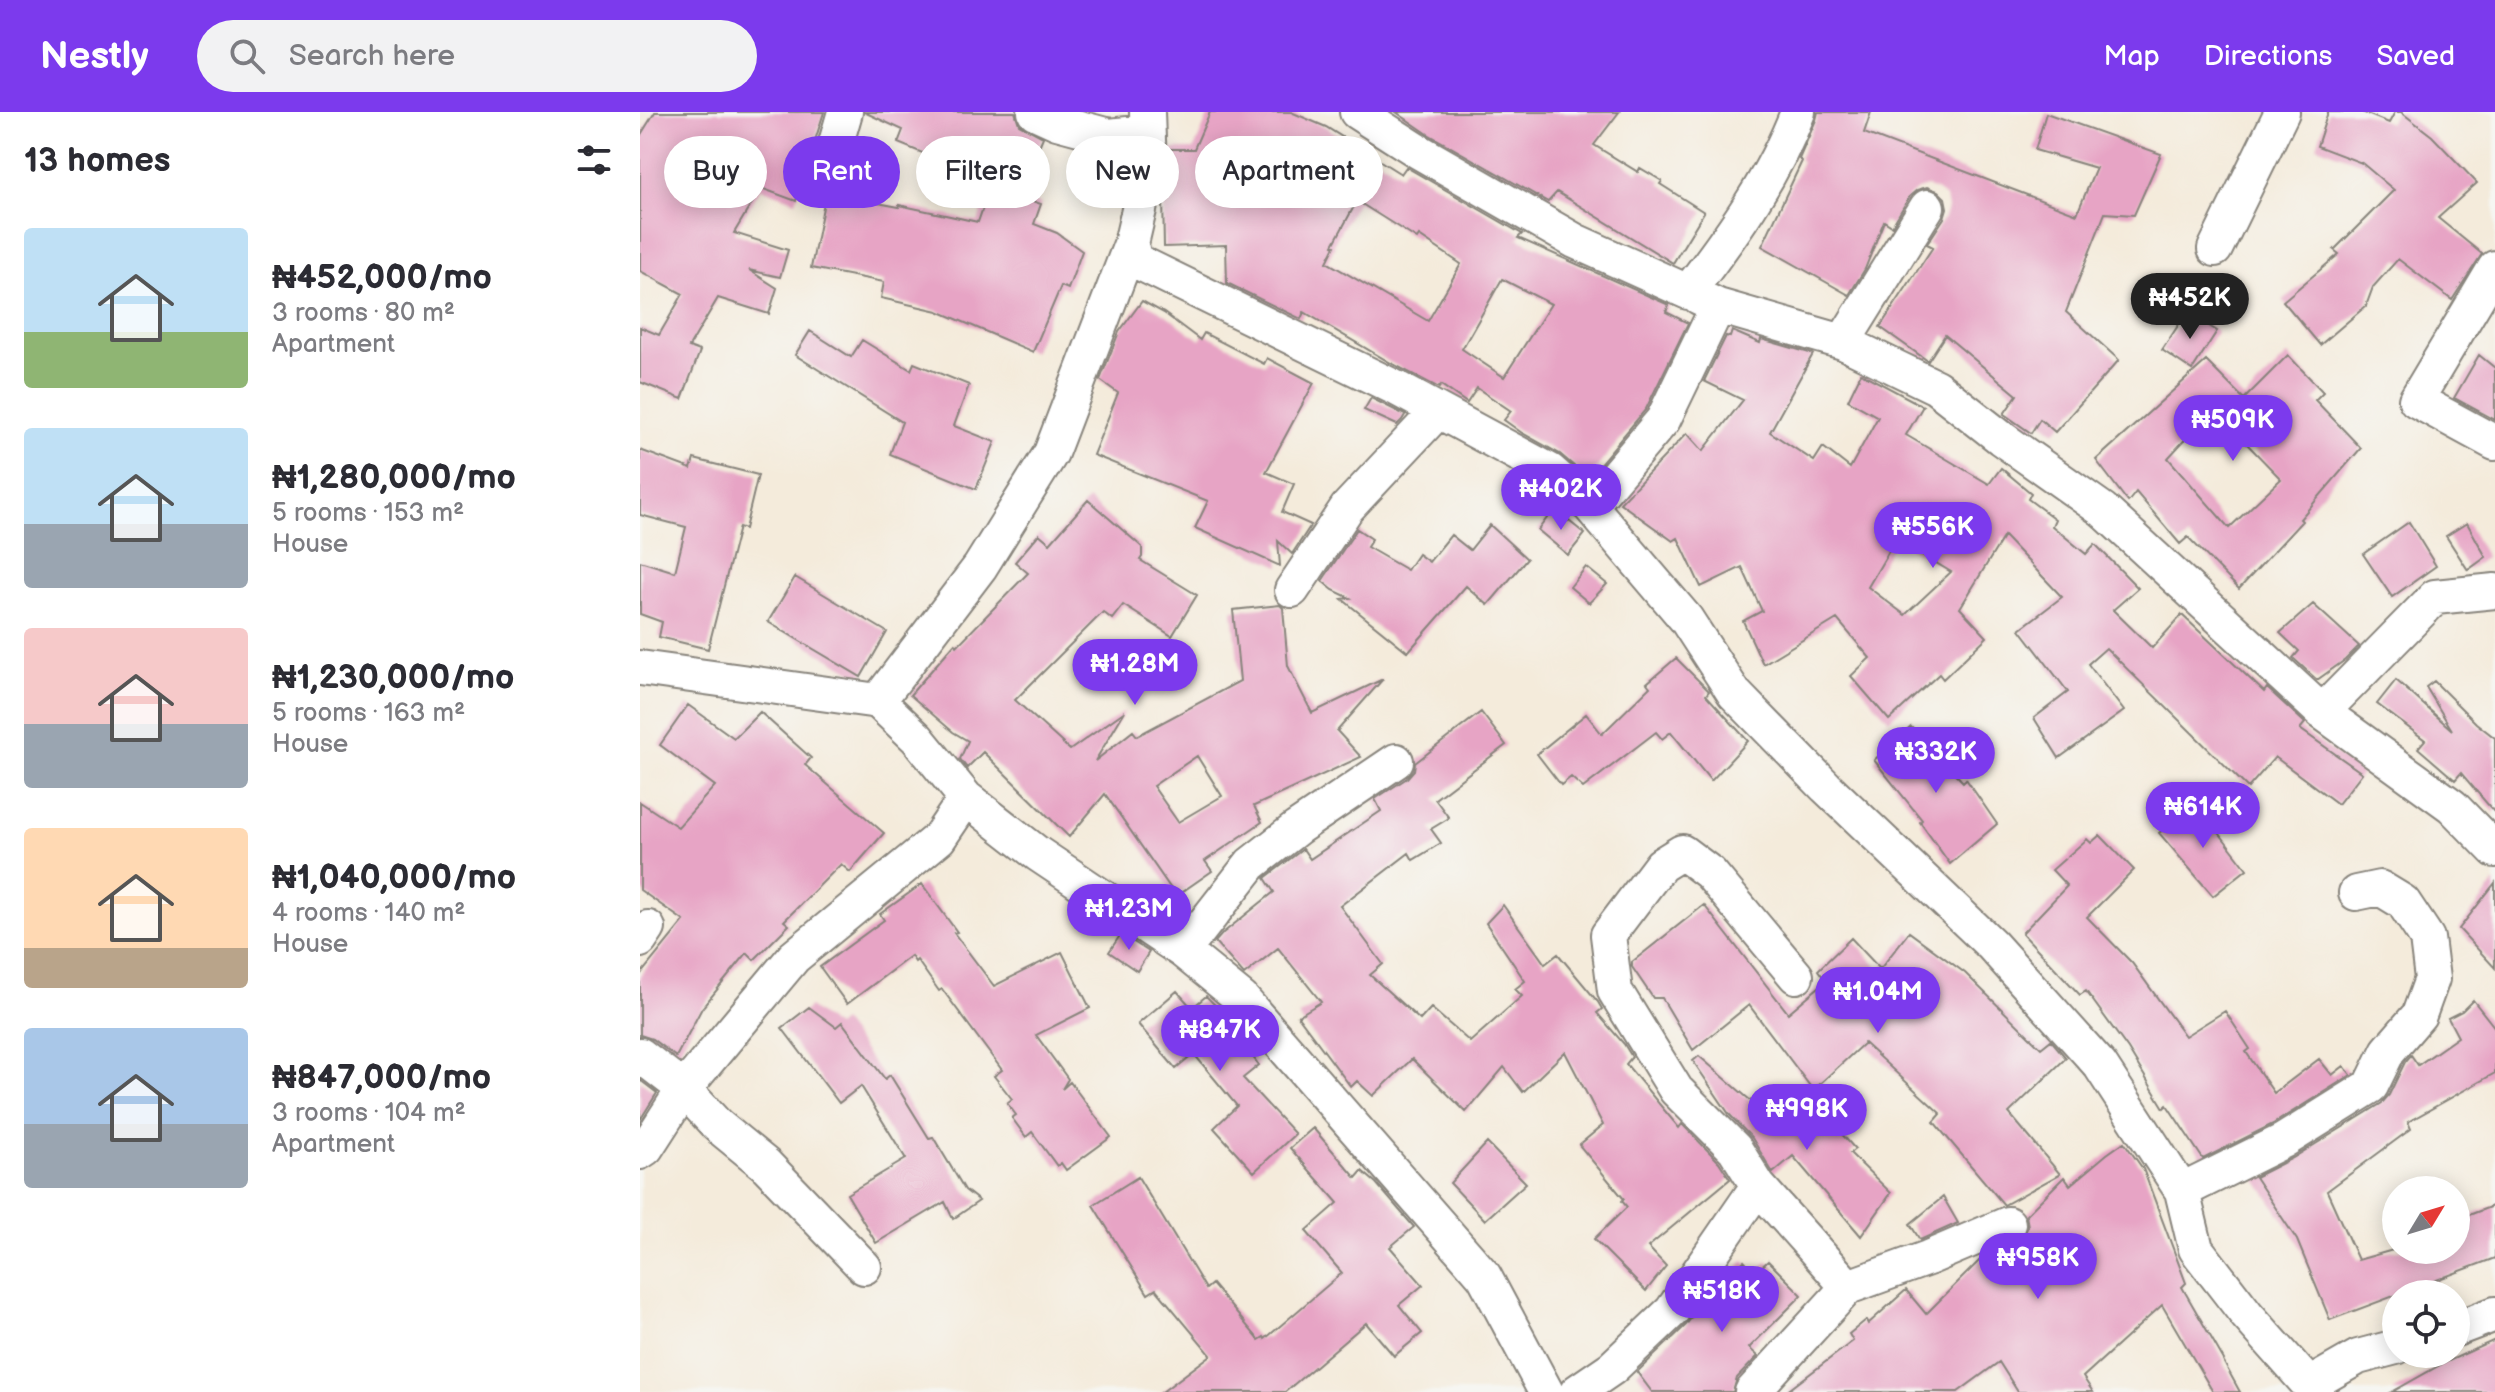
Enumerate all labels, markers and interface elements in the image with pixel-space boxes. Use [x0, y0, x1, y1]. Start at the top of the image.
search box [197, 20, 757, 92]
text: Nestly [40, 34, 149, 79]
icon: search [225, 34, 269, 78]
text: Search here [289, 38, 455, 74]
text: Map [2103, 40, 2160, 73]
text: Directions [2204, 40, 2332, 73]
text: Saved [2376, 40, 2455, 73]
chip: Buy [664, 136, 767, 208]
chip: Rent [783, 136, 900, 208]
chip: Filters [916, 136, 1050, 208]
chip: New [1066, 136, 1179, 208]
chip: Apartment [1195, 136, 1383, 208]
icon: filters [572, 138, 616, 182]
text: 13 homes [24, 140, 171, 181]
text: ₦452,000/mo [272, 257, 492, 298]
icon: home [88, 260, 184, 356]
pin: ₦452K [2134, 273, 2246, 341]
text: ₦452K [2149, 283, 2231, 314]
text: 3 rooms · 80 m² [272, 298, 455, 329]
text: Apartment [272, 329, 395, 360]
pin: ₦509K [2177, 395, 2289, 463]
text: ₦509K [2192, 405, 2274, 436]
text: ₦1,280,000/mo [272, 457, 516, 498]
icon: home [88, 460, 184, 556]
pin: ₦402K [1505, 464, 1617, 532]
text: ₦402K [1519, 474, 1603, 505]
text: 5 rooms · 153 m² [272, 498, 464, 529]
pin: ₦556K [1877, 502, 1989, 570]
text: ₦556K [1892, 512, 1974, 543]
text: House [272, 529, 348, 560]
pin: ₦1.28M [1070, 639, 1200, 707]
text: ₦1.28M [1090, 649, 1180, 680]
text: ₦1,230,000/mo [272, 657, 514, 698]
icon: home [88, 660, 184, 756]
text: 5 rooms · 163 m² [272, 698, 465, 729]
pin: ₦332K [1880, 727, 1992, 795]
text: House [272, 729, 348, 760]
text: ₦332K [1895, 737, 1977, 768]
pin: ₦614K [2147, 782, 2259, 850]
text: ₦614K [2164, 792, 2242, 823]
text: ₦1,040,000/mo [272, 857, 516, 898]
icon: home [88, 860, 184, 956]
pin: ₦1.23M [1064, 884, 1194, 952]
text: ₦1.23M [1085, 894, 1173, 925]
text: 4 rooms · 140 m² [272, 898, 466, 929]
text: House [272, 929, 348, 960]
pin: ₦1.04M [1813, 967, 1943, 1035]
text: ₦1.04M [1833, 977, 1923, 1008]
pin: ₦847K [1164, 1005, 1276, 1073]
text: ₦847K [1179, 1015, 1261, 1046]
text: ₦847,000/mo [272, 1057, 491, 1098]
icon: home [88, 1060, 184, 1156]
pin: ₦998K [1751, 1084, 1863, 1152]
text: ₦998K [1766, 1094, 1848, 1125]
text: 3 rooms · 104 m² [272, 1098, 466, 1129]
text: Apartment [272, 1129, 395, 1160]
north arrow [2382, 1176, 2470, 1264]
map controls [2382, 1176, 2470, 1368]
pin: ₦958K [1982, 1233, 2094, 1301]
text: ₦958K [1997, 1243, 2079, 1274]
pin: ₦518K [1666, 1266, 1778, 1334]
text: ₦518K [1683, 1276, 1761, 1307]
button: locate [2382, 1280, 2470, 1368]

